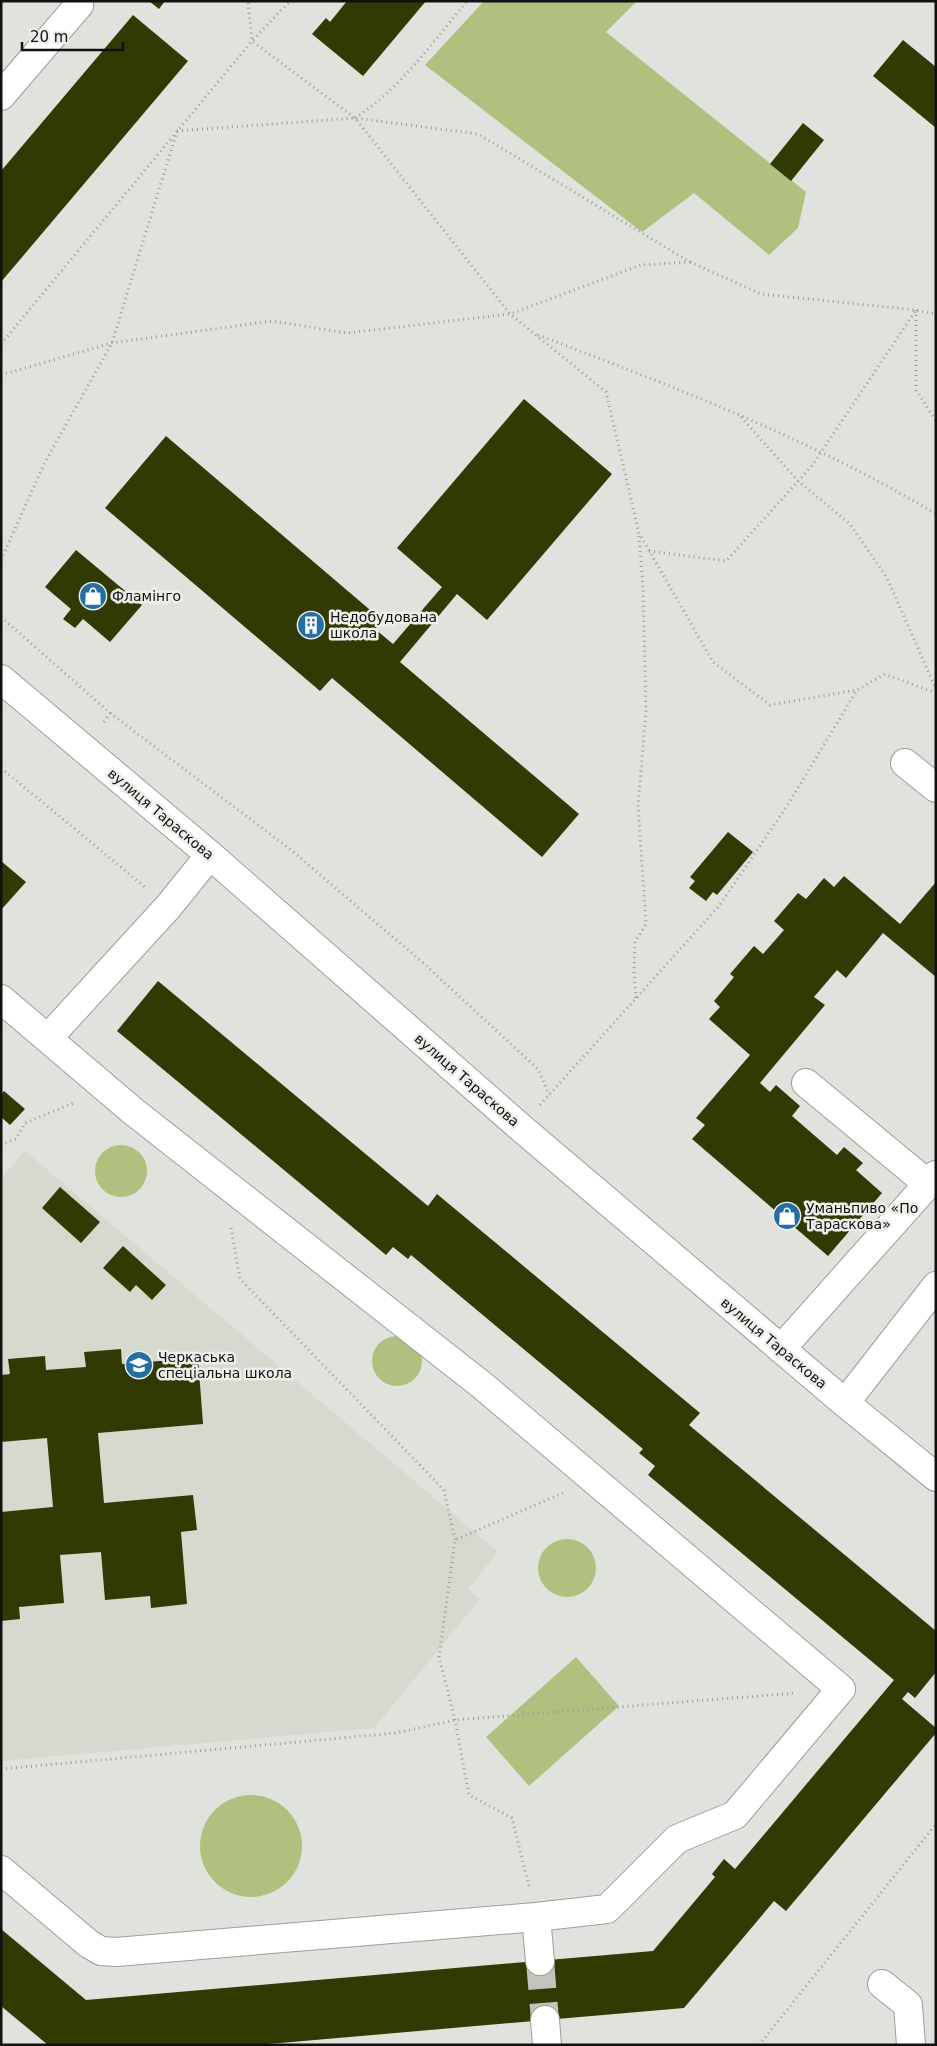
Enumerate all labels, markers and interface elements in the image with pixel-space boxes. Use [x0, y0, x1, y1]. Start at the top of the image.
scale bar [22, 20, 124, 52]
text: 20 m [30, 28, 68, 46]
shop icon: Фламінго [78, 581, 108, 611]
place label: Фламінго [112, 588, 181, 604]
place label: Недобудована школа [330, 609, 437, 641]
building icon: Недобудована школа [296, 610, 326, 640]
street label: вулиця Тараскова [105, 765, 217, 863]
street label: вулиця Тараскова [412, 1030, 522, 1130]
place label: Уманьпиво «По Тараскова» [805, 1200, 918, 1232]
shop icon: Уманьпиво «По Тараскова» [772, 1201, 802, 1231]
street label: вулиця Тараскова [718, 1294, 830, 1392]
place label: Черкаська спеціальна школа [158, 1349, 292, 1381]
school or university icon: Черкаська спеціальна школа [124, 1350, 154, 1380]

